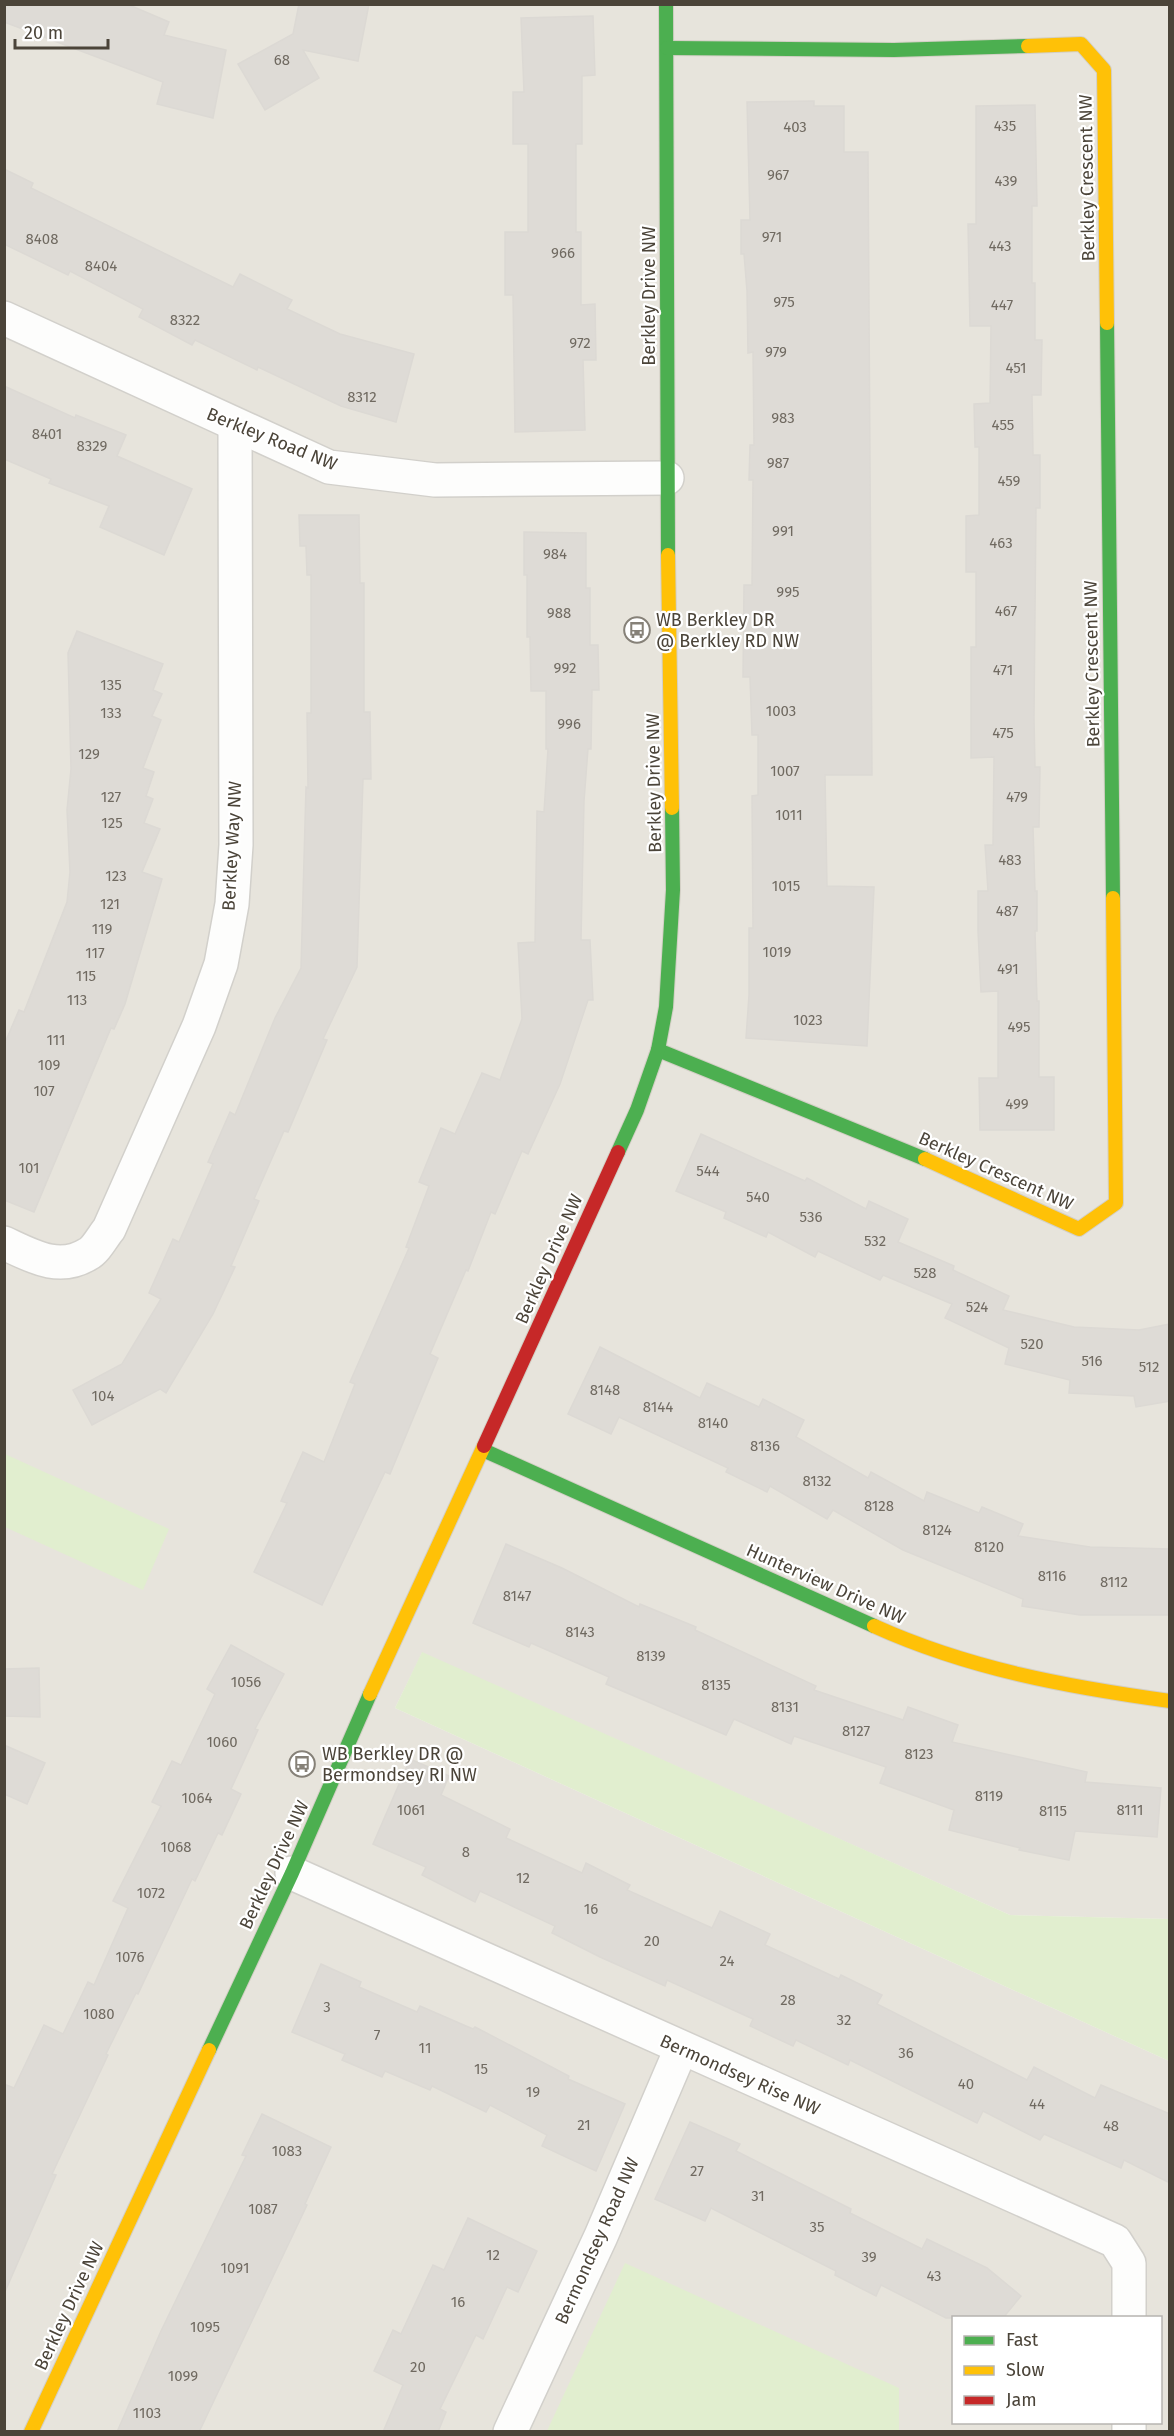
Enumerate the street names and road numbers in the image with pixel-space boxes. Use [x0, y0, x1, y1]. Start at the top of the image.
street label: Berkley Crescent NW [1075, 94, 1099, 262]
street label: Berkley Drive NW [638, 226, 660, 366]
street label: Berkley Road NW [203, 403, 341, 475]
street label: Berkley Crescent NW [1080, 580, 1104, 748]
street label: Berkley Drive NW [642, 713, 666, 853]
street label: Berkley Way NW [218, 780, 246, 912]
street label: Berkley Crescent NW [915, 1127, 1077, 1215]
street label: Berkley Drive NW [511, 1191, 587, 1327]
street label: Hunterview Drive NW [743, 1539, 909, 1629]
street label: Berkley Drive NW [235, 1797, 314, 1933]
street label: Bermondsey Rise NW [657, 2030, 824, 2120]
street label: Bermondsey Road NW [550, 2154, 644, 2328]
street label: Berkley Drive NW [30, 2238, 109, 2374]

